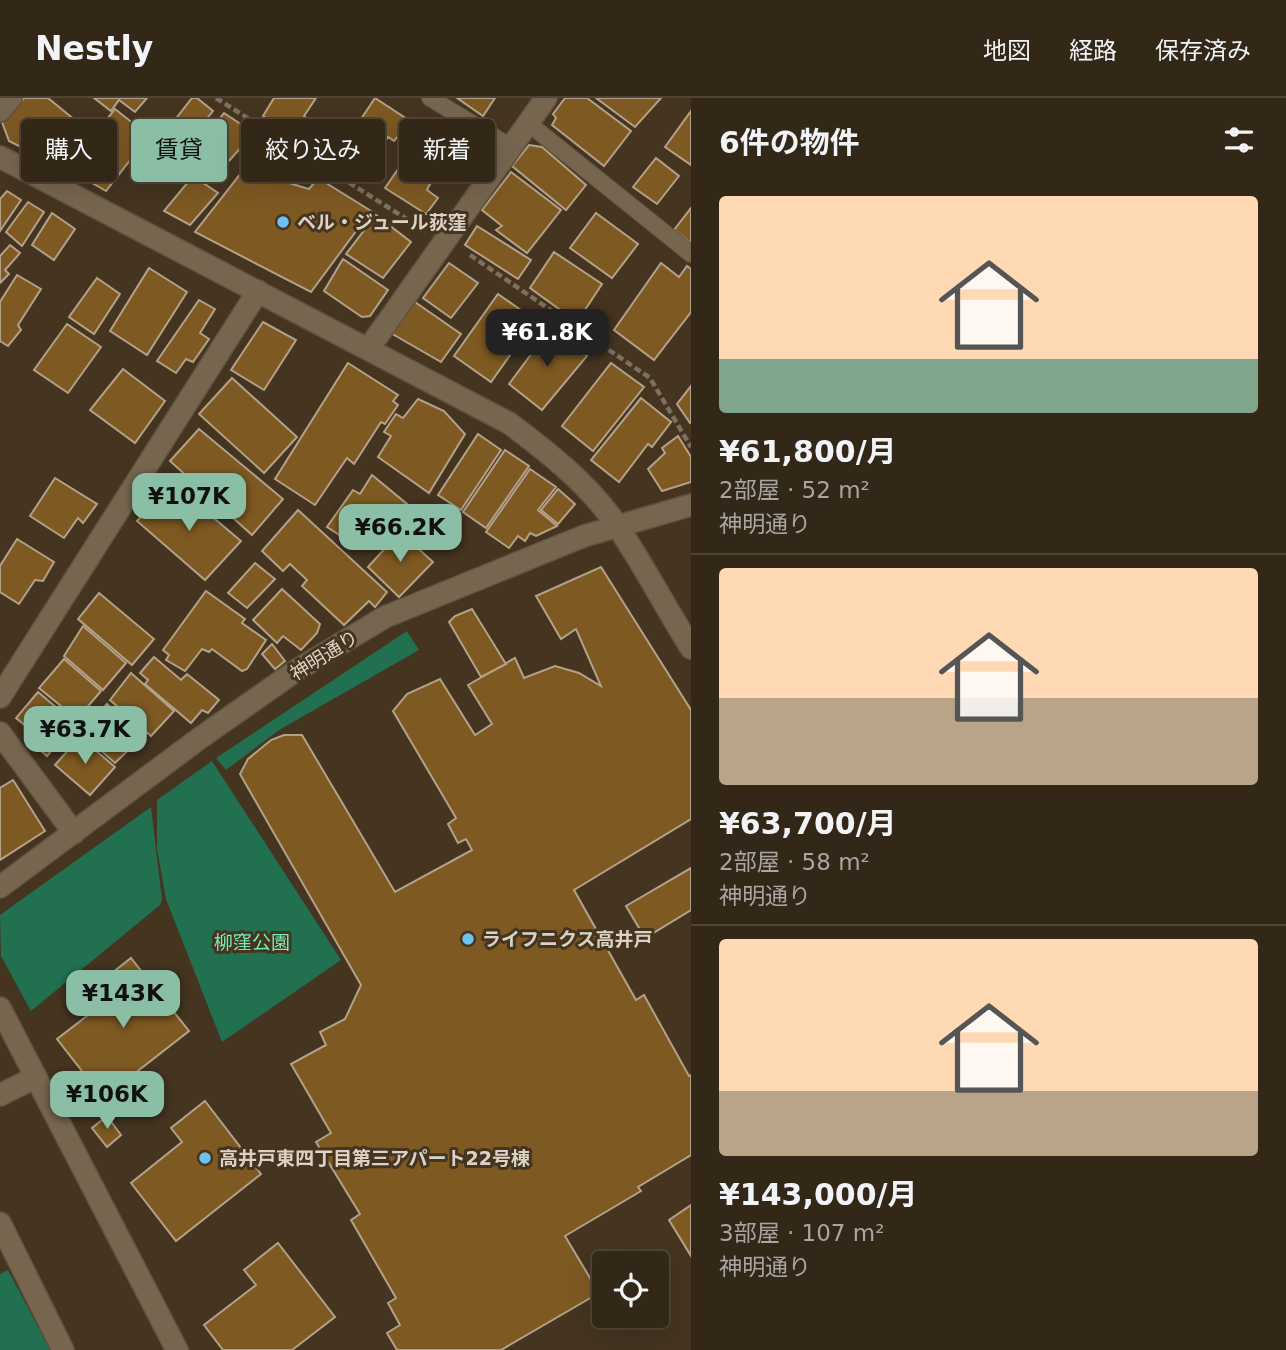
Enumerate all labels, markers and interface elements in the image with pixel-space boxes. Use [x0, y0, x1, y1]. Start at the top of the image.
text: Nestly [35, 29, 153, 68]
text: 地図 [983, 37, 1031, 65]
text: 経路 [1069, 37, 1117, 65]
text: 保存済み [1155, 37, 1251, 65]
chip: 購入 [21, 119, 117, 182]
chip: 賃貸 [131, 119, 227, 182]
chip: 絞り込み [241, 119, 385, 182]
chip: 新着 [399, 119, 495, 182]
icon: filters [1220, 121, 1258, 159]
text: 6件の物件 [719, 125, 860, 160]
place label: ベル・ジュール荻窪 [297, 211, 467, 233]
marker: ベル・ジュール荻窪 [275, 214, 291, 230]
icon: home [926, 242, 1052, 368]
pin: ¥61.8K [490, 310, 604, 369]
text: ¥61.8K [502, 319, 592, 345]
text: ¥61,800/月 [719, 434, 897, 469]
pin: ¥107K [140, 474, 238, 533]
text: 2部屋 · 52 m² [719, 477, 870, 503]
text: ¥107K [148, 483, 230, 509]
pin: ¥66.2K [343, 504, 457, 564]
text: 神明通り [719, 511, 811, 537]
text: ¥66.2K [355, 514, 445, 540]
icon: home [926, 614, 1052, 740]
street label: 神明通り [286, 626, 362, 684]
pin: ¥63.7K [28, 706, 142, 766]
text: ¥63.7K [40, 716, 130, 742]
text: ¥63,700/月 [719, 806, 897, 841]
text: 2部屋 · 58 m² [719, 849, 870, 875]
text: 神明通り [719, 883, 811, 909]
place label: ライフニクス高井戸 [482, 928, 652, 950]
park label: 柳窪公園 [214, 931, 290, 953]
marker: ライフニクス高井戸 [460, 931, 476, 947]
pin: ¥143K [74, 970, 172, 1030]
text: ¥143K [82, 980, 164, 1006]
icon: home [926, 985, 1052, 1111]
pin: ¥106K [58, 1072, 156, 1131]
text: ¥106K [66, 1081, 148, 1107]
place label: 高井戸東四丁目第三アパート22号棟 [219, 1147, 530, 1169]
marker: 高井戸東四丁目第三アパート22号棟 [197, 1150, 213, 1166]
text: ¥143,000/月 [719, 1177, 917, 1212]
text: 3部屋 · 107 m² [719, 1220, 884, 1246]
map controls [592, 1251, 669, 1328]
button: locate [592, 1251, 669, 1328]
text: 神明通り [719, 1254, 811, 1280]

